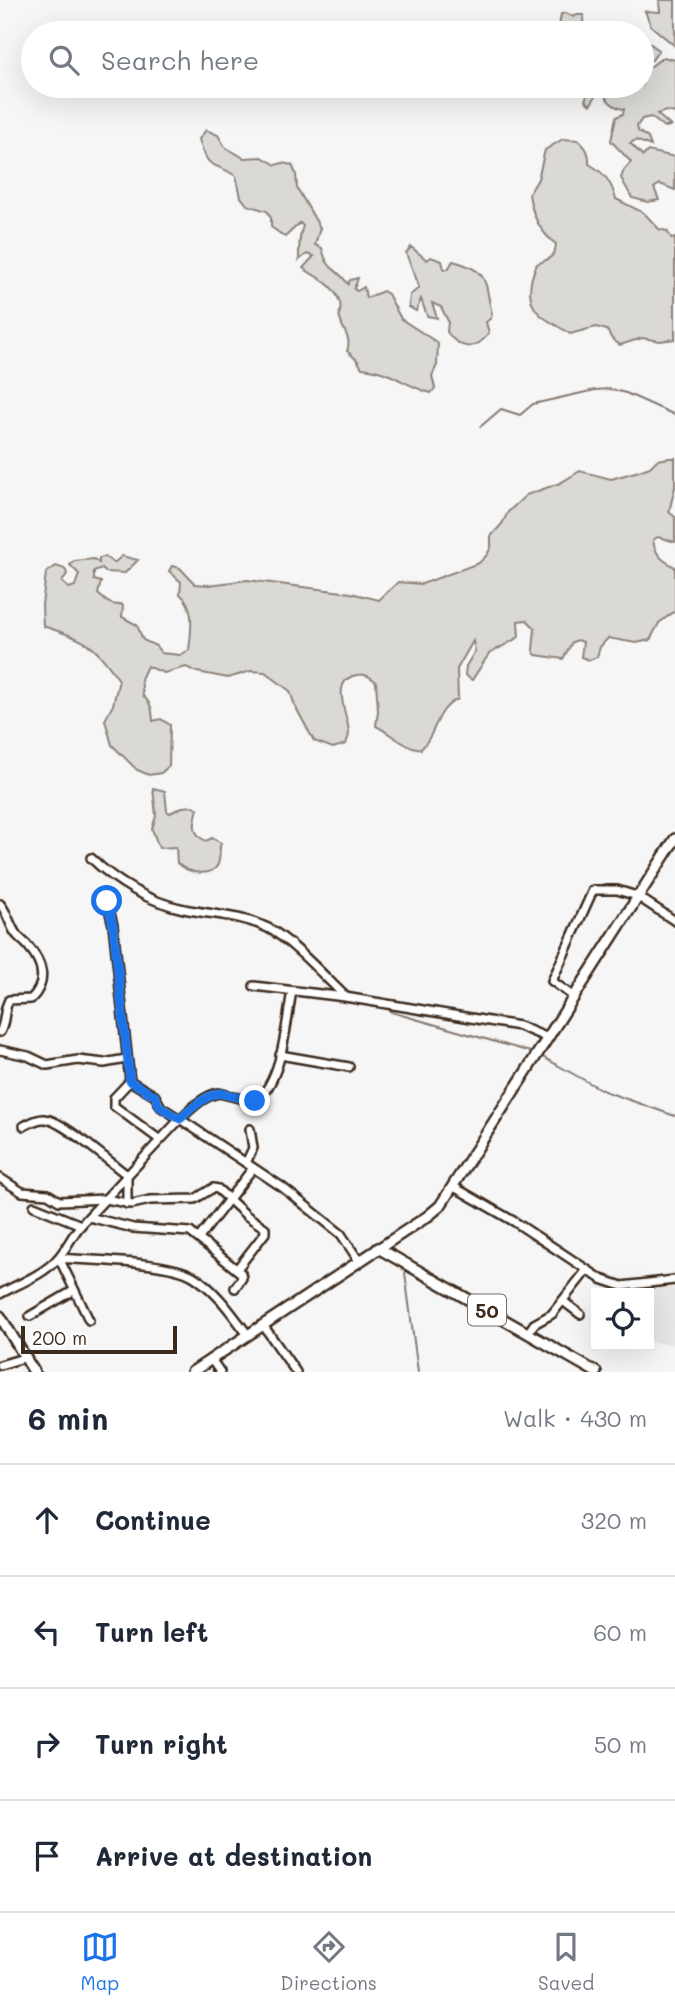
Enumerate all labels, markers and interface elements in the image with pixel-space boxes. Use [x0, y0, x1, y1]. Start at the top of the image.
search box [21, 21, 654, 98]
icon: search [45, 41, 83, 79]
text: Search here [101, 43, 259, 77]
route start [91, 885, 122, 916]
route end [239, 1085, 270, 1116]
map controls [591, 1288, 654, 1351]
button: locate [591, 1288, 654, 1351]
road number: 50 [468, 1294, 506, 1326]
scale bar [21, 1323, 177, 1355]
text: 200 m [32, 1325, 87, 1350]
text: 6 min [28, 1398, 108, 1438]
text: Walk · 430 m [503, 1403, 647, 1433]
icon: ahead [28, 1501, 66, 1539]
text: Continue [95, 1503, 211, 1537]
text: 320 m [581, 1505, 647, 1535]
icon: left [28, 1613, 66, 1651]
text: Turn left [95, 1615, 208, 1649]
text: 60 m [593, 1617, 647, 1647]
icon: right [28, 1725, 66, 1763]
text: Turn right [95, 1727, 228, 1761]
text: 50 m [594, 1729, 647, 1759]
icon: arrive [28, 1837, 66, 1875]
text: Arrive at destination [95, 1839, 372, 1873]
tab: Map [81, 1928, 119, 1995]
tab: Directions [280, 1928, 377, 1995]
tab: Saved [538, 1928, 594, 1995]

